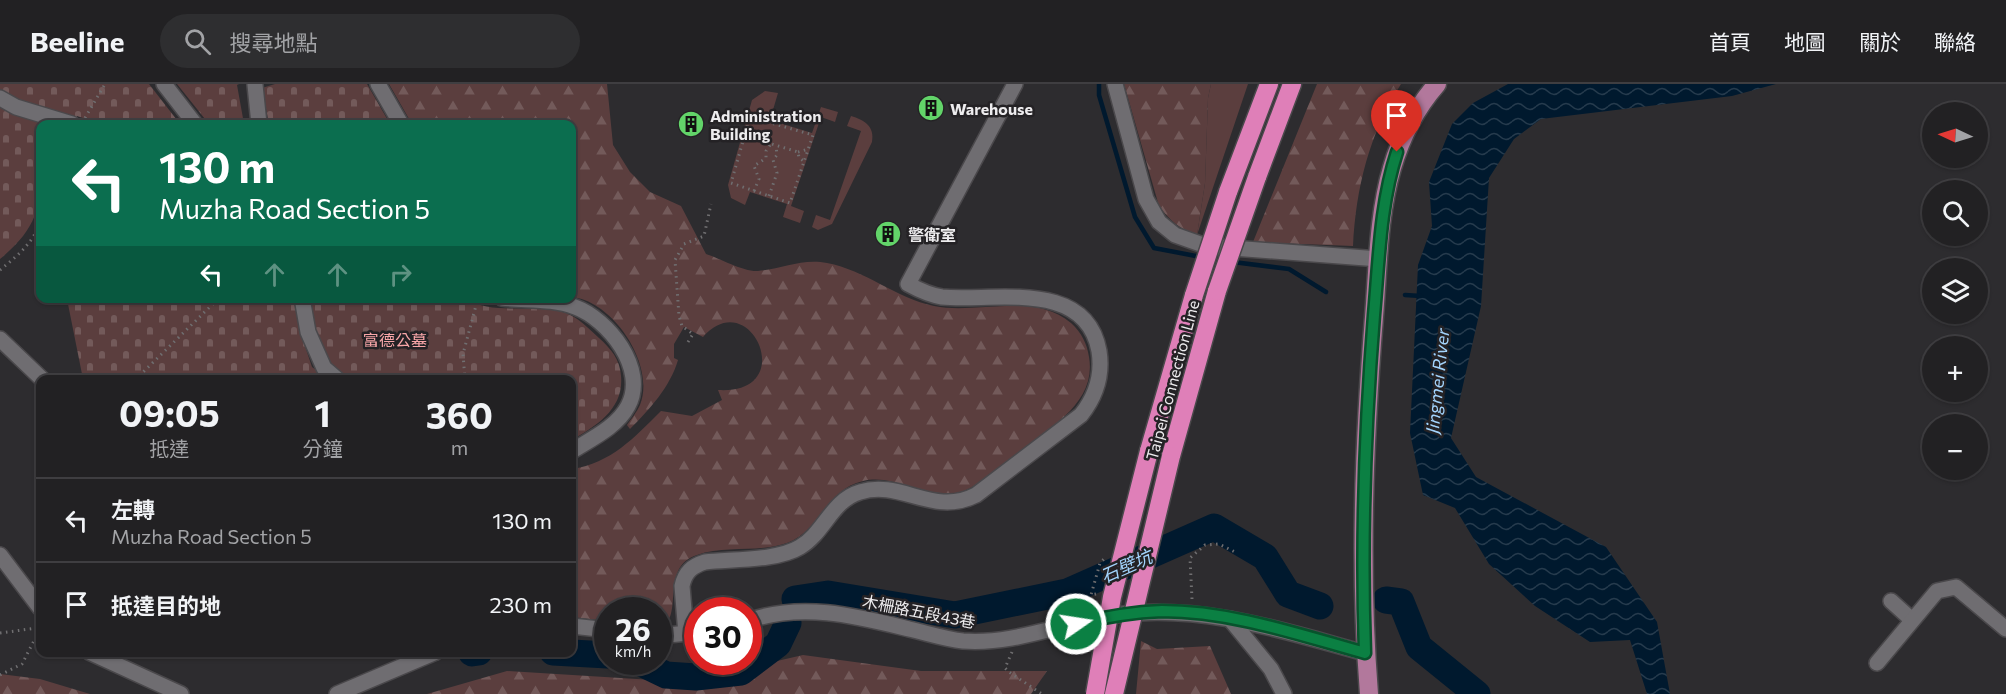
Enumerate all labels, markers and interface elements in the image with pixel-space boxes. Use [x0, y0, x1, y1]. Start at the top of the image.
search box [160, 14, 580, 68]
text: Beeline [30, 24, 124, 58]
icon: search [181, 25, 214, 58]
text: 搜尋地點 [229, 29, 317, 56]
text: 首頁 [1709, 29, 1751, 54]
text: 地圖 [1784, 29, 1826, 54]
text: 關於 [1859, 29, 1901, 54]
text: 聯絡 [1934, 29, 1976, 54]
pin [1371, 90, 1422, 152]
building icon: Warehouse [916, 93, 946, 123]
place label: Warehouse [950, 99, 1033, 118]
icon: arrive [1380, 99, 1413, 132]
north arrow [1922, 102, 1988, 168]
map controls [1922, 102, 1988, 480]
place label: Administration Building [710, 106, 822, 143]
building icon: Administration Building [676, 109, 706, 139]
text: 130 m [159, 140, 275, 192]
icon: left [60, 144, 138, 222]
button: search [1922, 180, 1988, 246]
text: Muzha Road Section 5 [159, 192, 430, 225]
building icon: 警衛室 [873, 219, 903, 249]
place label: 警衛室 [908, 225, 956, 244]
icon: left [195, 258, 228, 291]
icon: ahead [258, 258, 291, 291]
icon: ahead [321, 258, 354, 291]
icon: right [384, 258, 417, 291]
button: layers [1922, 258, 1988, 324]
street label: Taipei Connection Line [1141, 298, 1203, 462]
water label: Jingmei River [1420, 327, 1454, 437]
park label: 富德公墓 [363, 330, 427, 349]
button: + [1922, 336, 1988, 402]
text: 09:05 [119, 390, 220, 434]
text: 1 [315, 390, 331, 434]
text: 360 [426, 392, 493, 436]
button: − [1922, 414, 1988, 480]
text: m [451, 435, 468, 459]
text: 抵達 [149, 436, 189, 460]
text: 分鐘 [303, 436, 343, 460]
text: 左轉 [111, 496, 155, 523]
icon: left [60, 504, 93, 537]
text: 130 m [492, 507, 552, 534]
text: Muzha Road Section 5 [111, 524, 312, 548]
water label: 石壁坑 [1097, 544, 1158, 587]
icon: arrive [60, 588, 93, 621]
text: 230 m [489, 591, 552, 618]
street label: 木柵路五段43巷 [861, 591, 977, 631]
text: 抵達目的地 [111, 592, 221, 619]
position arrow [1044, 592, 1108, 656]
speed limit sign: 30 [684, 597, 762, 675]
text: 26 [615, 610, 651, 647]
text: km/h [615, 642, 651, 660]

